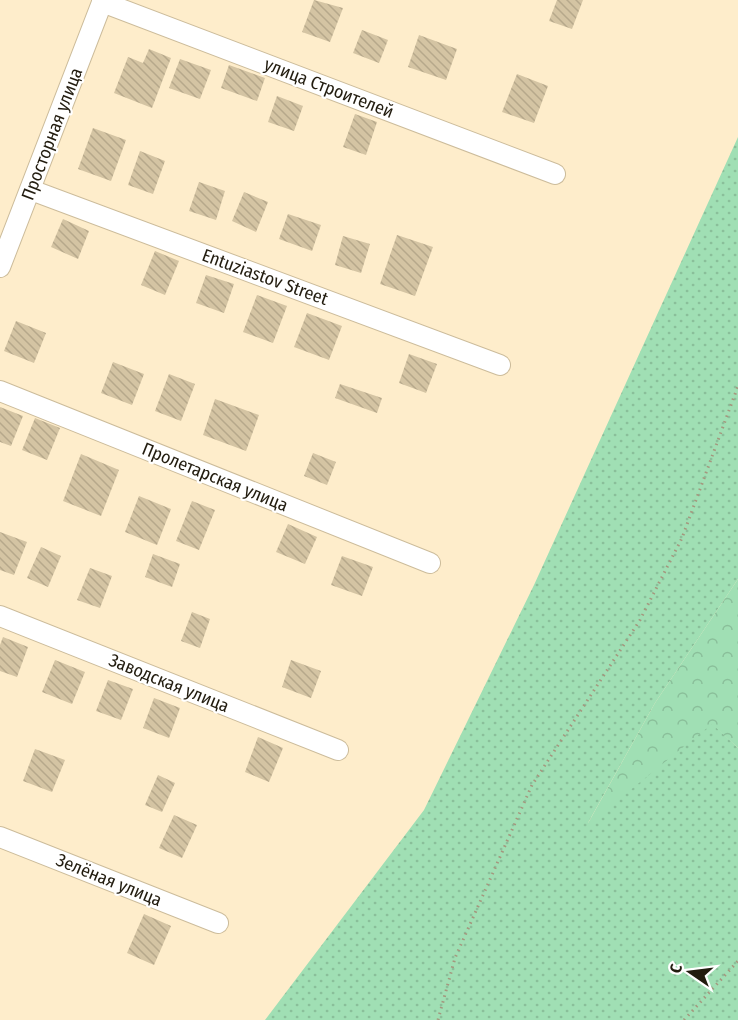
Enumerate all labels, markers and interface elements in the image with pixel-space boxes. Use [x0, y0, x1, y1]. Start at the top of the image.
street label: улица Строителей [261, 53, 397, 123]
street label: Просторная улица [17, 64, 87, 203]
street label: Entuziastov Street [199, 244, 331, 310]
street label: Пролетарская улица [139, 438, 291, 516]
street label: Заводская улица [106, 649, 232, 717]
street label: Зелёная улица [53, 849, 165, 911]
north arrow [660, 942, 720, 1002]
text: С [666, 962, 686, 975]

